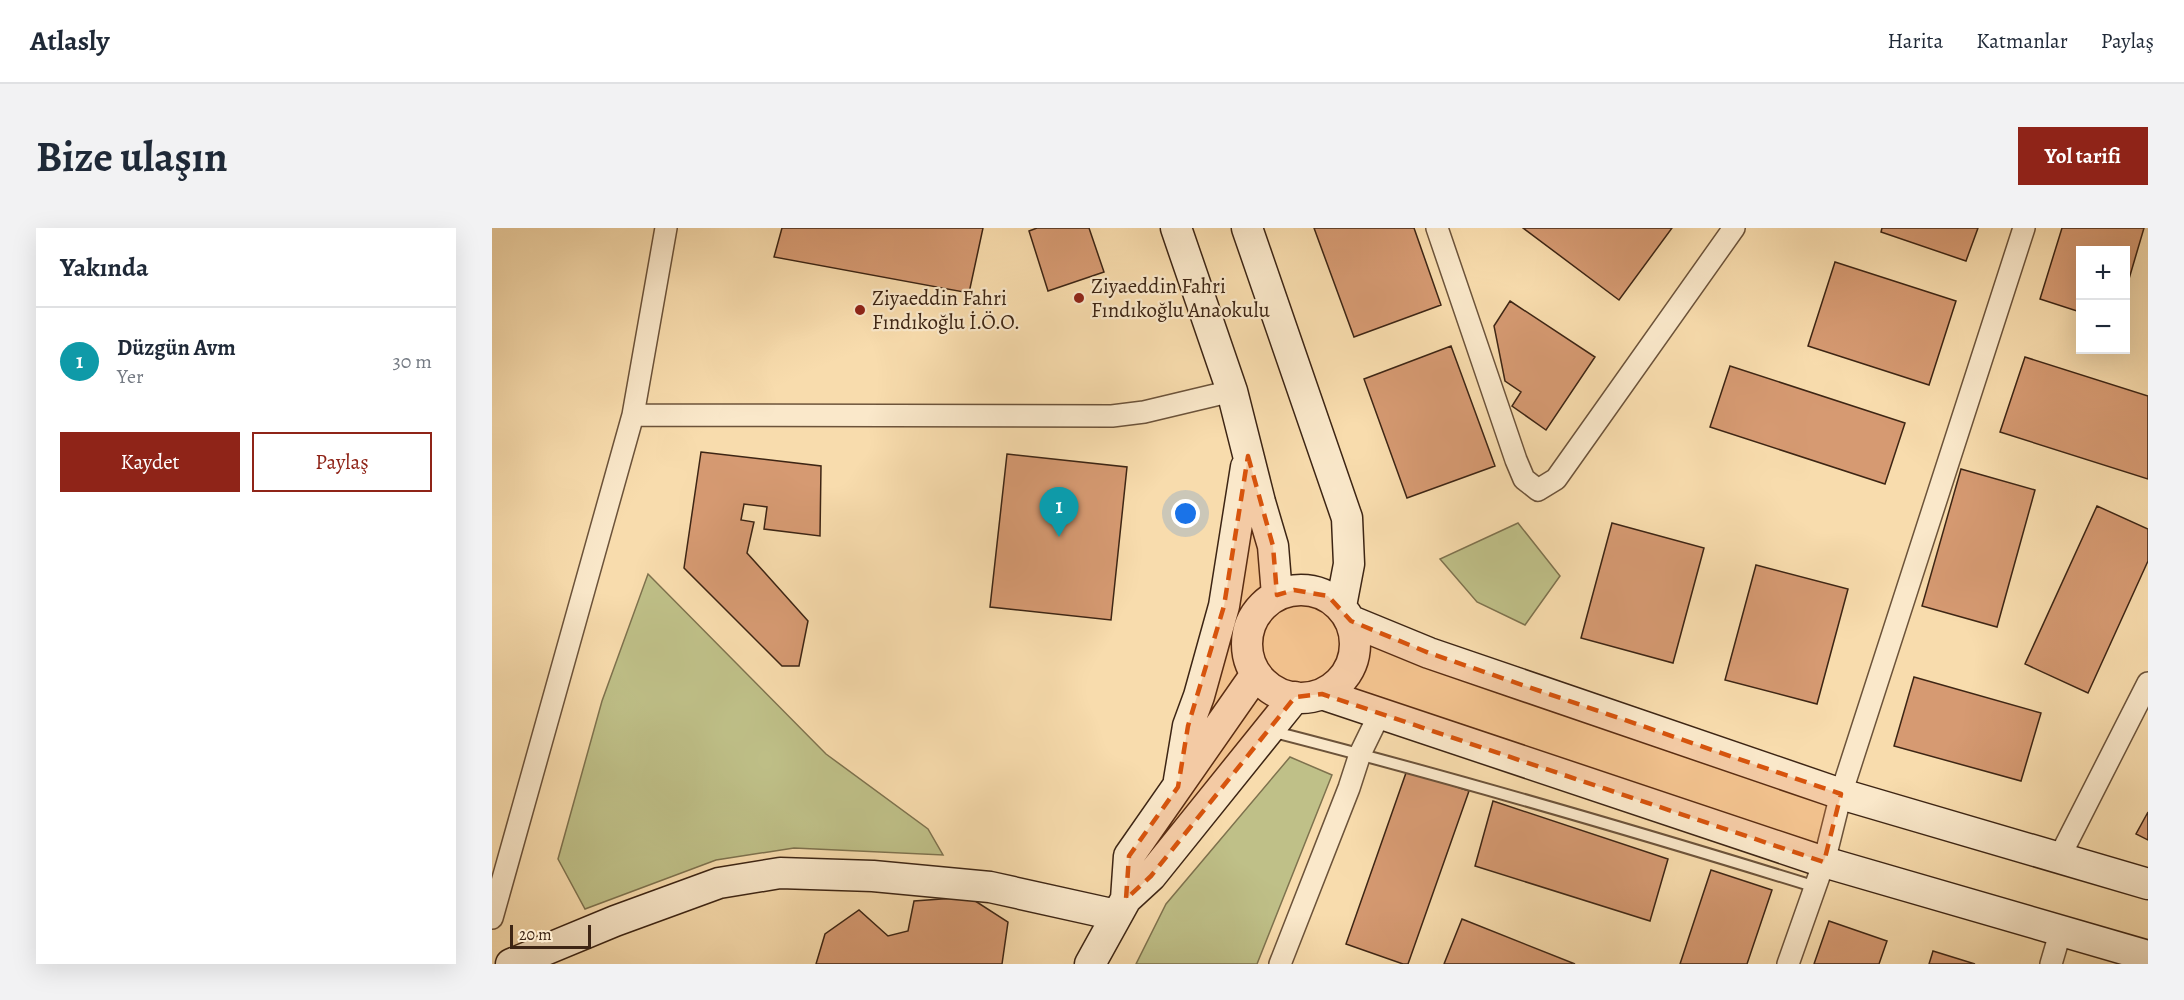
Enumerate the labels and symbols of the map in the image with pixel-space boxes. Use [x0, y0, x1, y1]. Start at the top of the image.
place label: Ziyaeddin Fahri Fındıkoğlu Anaokulu [1091, 272, 1271, 324]
place label: Ziyaeddin Fahri Fındıkoğlu İ.Ö.O. [872, 284, 1020, 336]
marker: Ziyaeddin Fahri Fındıkoğlu Anaokulu [1072, 291, 1086, 305]
marker: Ziyaeddin Fahri Fındıkoğlu İ.Ö.O. [853, 303, 867, 317]
pin: 1 [1040, 488, 1078, 537]
your location [1171, 499, 1200, 528]
scale bar [510, 922, 591, 950]

